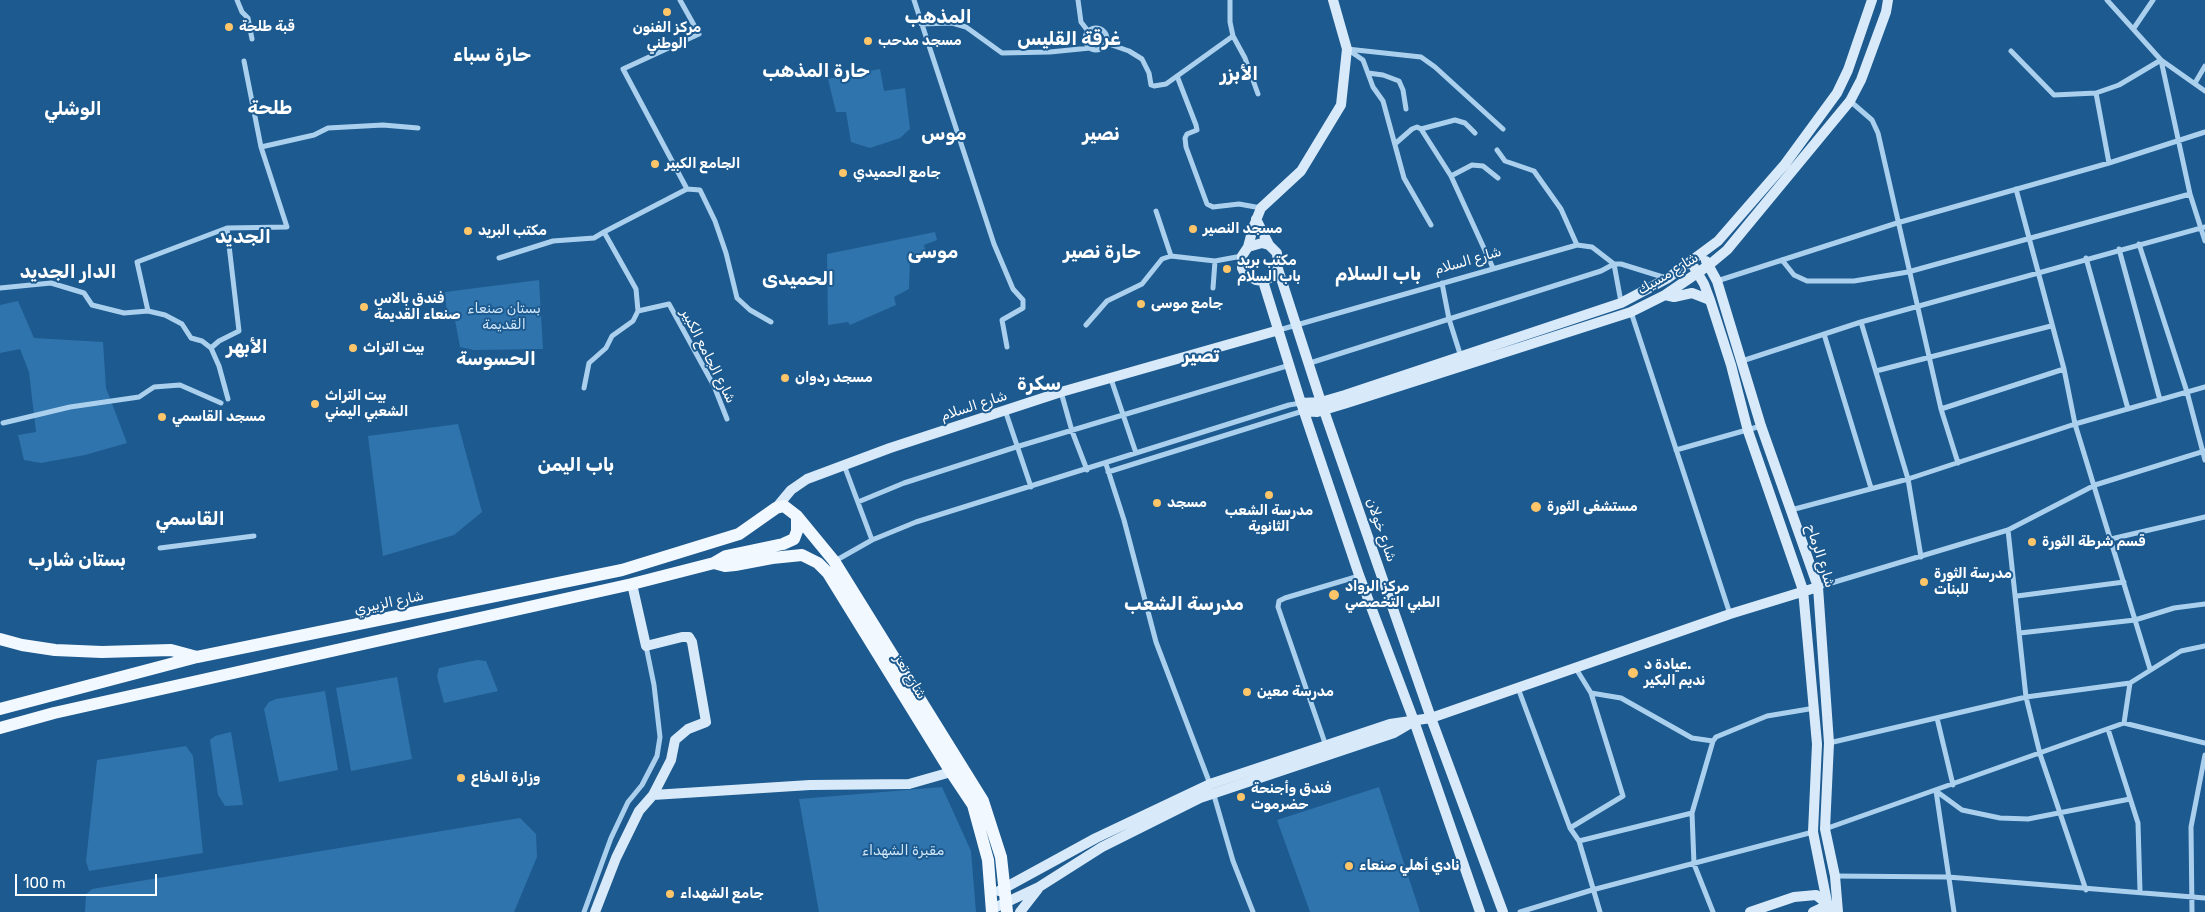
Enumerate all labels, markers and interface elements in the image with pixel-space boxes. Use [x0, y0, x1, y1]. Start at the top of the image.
marker: مركز الفنون الوطني [661, 6, 673, 18]
district label: المذهب [904, 7, 972, 29]
place label: قبة طلحة [239, 19, 295, 35]
place label: مركز الفنون الوطني [633, 20, 701, 52]
marker: قبة طلحة [223, 21, 235, 33]
district label: غرقة القليس [1017, 29, 1121, 51]
place label: مسجد مدحب [878, 33, 962, 49]
marker: مسجد مدحب [862, 35, 874, 47]
district label: حارة سباء [453, 45, 531, 67]
district label: حارة المذهب [762, 61, 870, 83]
district label: الأبزر [1220, 64, 1258, 86]
district label: طلحة [248, 98, 292, 120]
district label: الوشلي [44, 99, 102, 121]
district label: موس [921, 124, 967, 146]
district label: نصير [1082, 124, 1120, 146]
place label: الجامع الكبير [665, 156, 740, 172]
marker: الجامع الكبير [649, 158, 661, 170]
place label: جامع الحميدي [853, 165, 941, 181]
marker: جامع الحميدي [837, 167, 849, 179]
place label: مسجد النصير [1203, 221, 1282, 237]
place label: مكتب البريد [478, 223, 547, 239]
marker: مسجد النصير [1187, 223, 1199, 235]
marker: مكتب البريد [462, 225, 474, 237]
district label: الجديد [215, 227, 271, 249]
district label: موسى [908, 242, 958, 264]
district label: حارة نصير [1063, 242, 1141, 264]
street label: شارع السلام [1433, 243, 1503, 279]
street label: شارع مسيك [1634, 249, 1702, 299]
place label: مكتب بريد باب السلام [1237, 253, 1301, 286]
district label: الدار الجديد [20, 262, 116, 284]
marker: مكتب بريد باب السلام [1221, 263, 1233, 275]
district label: باب السلام [1335, 264, 1421, 286]
district label: الحميدى [762, 269, 834, 291]
place label: فندق بالاس صنعاء القديمة [374, 291, 461, 324]
place label: جامع موسى [1151, 296, 1223, 312]
marker: جامع موسى [1135, 298, 1147, 310]
marker: فندق بالاس صنعاء القديمة [358, 301, 370, 313]
park label: بستان صنعاء القديمة [467, 301, 541, 334]
street label: شارع الجامع الكبير [677, 306, 739, 406]
district label: الأبهر [226, 337, 268, 359]
place label: بيت التراث [363, 340, 424, 356]
marker: بيت التراث [347, 342, 359, 354]
district label: تصير [1182, 346, 1220, 368]
district label: الحسوسة [456, 349, 536, 371]
place label: مسجد ردوان [795, 370, 873, 386]
marker: مسجد ردوان [779, 372, 791, 384]
district label: سكرة [1017, 374, 1061, 396]
street label: شارع السلام [939, 387, 1009, 425]
place label: بيت التراث الشعبي اليمني [325, 388, 408, 421]
marker: بيت التراث الشعبي اليمني [309, 398, 321, 410]
place label: مسجد القاسمي [172, 409, 266, 425]
marker: مسجد القاسمي [156, 411, 168, 423]
district label: باب اليمن [538, 455, 614, 477]
marker: مدرسة الشعب الثانوية [1263, 489, 1275, 501]
place label: مسجد [1167, 495, 1207, 511]
street label: شارع خولان [1362, 496, 1400, 564]
marker: مسجد [1151, 497, 1163, 509]
place label: مستشفى الثورة [1547, 499, 1638, 515]
marker: مستشفى الثورة [1529, 500, 1543, 514]
place label: مدرسة الشعب الثانوية [1225, 503, 1313, 536]
district label: القاسمي [155, 509, 225, 531]
street label: شارع الرماح [1802, 522, 1838, 590]
place label: قسم شرطة الثورة [2042, 534, 2146, 550]
marker: قسم شرطة الثورة [2026, 536, 2038, 548]
district label: بستان شارب [28, 550, 126, 572]
place label: مدرسة الثورة للبنات [1934, 566, 2012, 598]
marker: مدرسة الثورة للبنات [1918, 576, 1930, 588]
place label: مركز الرواد الطبي التخصصي [1345, 579, 1440, 612]
street label: شارع الزبيري [353, 587, 425, 619]
marker: مركز الرواد الطبي التخصصي [1327, 588, 1341, 602]
district label: مدرسة الشعب [1124, 594, 1244, 616]
street label: شارع تعز [890, 652, 930, 702]
place label: عيادة د. نديم البكير [1644, 657, 1705, 690]
marker: عيادة د. نديم البكير [1626, 666, 1640, 680]
place label: مدرسة معين [1257, 684, 1334, 700]
marker: مدرسة معين [1241, 686, 1253, 698]
place label: وزارة الدفاع [471, 770, 540, 786]
marker: وزارة الدفاع [455, 772, 467, 784]
place label: فندق وأجنحة حضرموت [1251, 781, 1332, 814]
marker: فندق وأجنحة حضرموت [1235, 791, 1247, 803]
park label: مقبرة الشهداء [862, 843, 944, 859]
place label: نادي أهلي صنعاء [1359, 858, 1459, 874]
marker: نادي أهلي صنعاء [1343, 860, 1355, 872]
scale bar [18, 864, 160, 896]
text: 100 m [23, 874, 65, 892]
place label: جامع الشهداء [680, 886, 764, 902]
marker: جامع الشهداء [664, 888, 676, 900]

